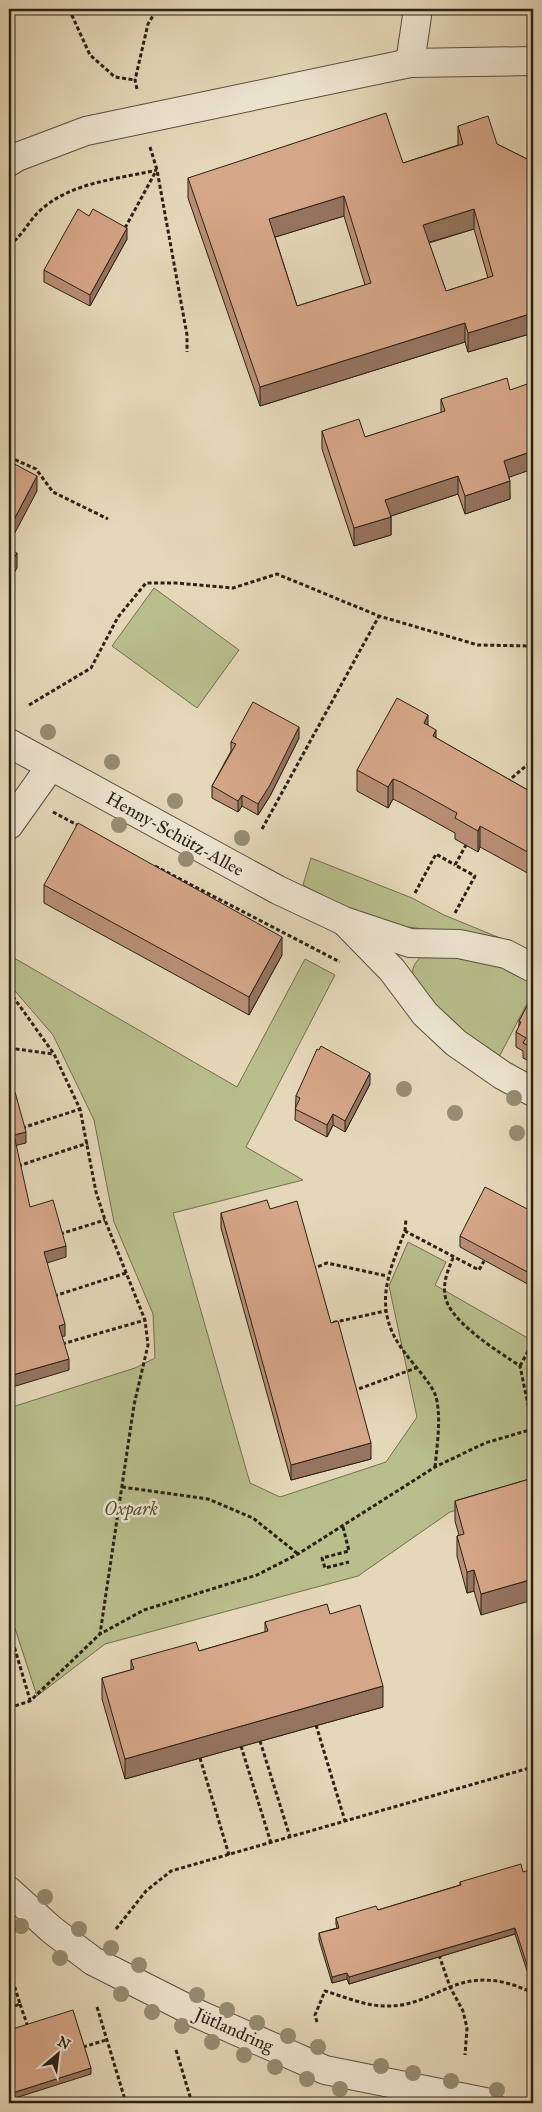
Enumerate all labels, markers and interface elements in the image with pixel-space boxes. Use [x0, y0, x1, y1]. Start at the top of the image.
street label: Henny-Schütz-Allee [102, 787, 248, 881]
park label: Oxpark [104, 1498, 158, 1521]
street label: Jütlandring [189, 2002, 277, 2058]
north arrow [32, 2030, 82, 2080]
text: N [55, 2033, 73, 2053]

